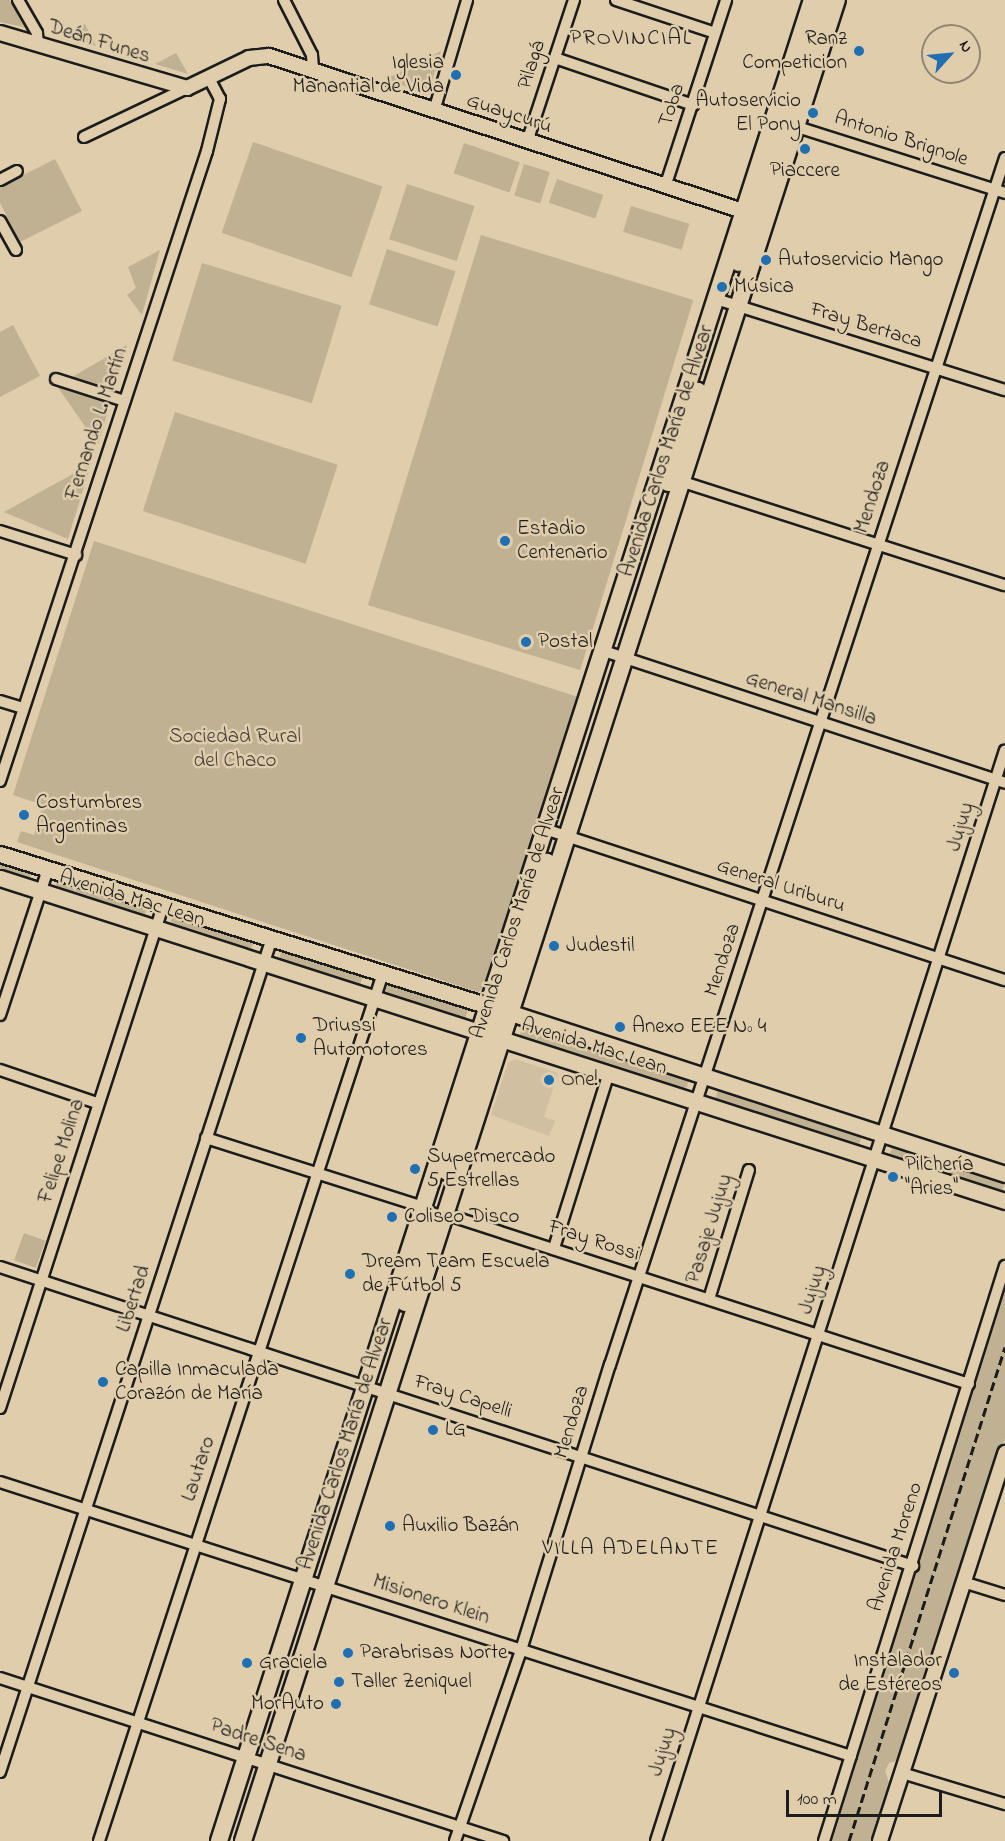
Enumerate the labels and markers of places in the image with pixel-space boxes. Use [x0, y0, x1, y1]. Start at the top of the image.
place label: Ranz Competicion [742, 26, 847, 76]
marker: Ranz Competicion [852, 44, 866, 58]
place label: Iglesia Manantial de Vida [293, 50, 444, 100]
marker: Iglesia Manantial de Vida [449, 68, 463, 82]
place label: Autoservicio El Pony [696, 88, 801, 138]
marker: Autoservicio El Pony [806, 106, 820, 120]
marker: Piaccere [798, 142, 812, 156]
place label: Piaccere [770, 158, 840, 184]
place label: Autoservicio Mango [778, 247, 943, 273]
marker: Autoservicio Mango [759, 253, 773, 267]
place label: Música [734, 274, 794, 300]
marker: Música [715, 280, 729, 294]
place label: Estadio Centenario [517, 516, 608, 566]
marker: Estadio Centenario [498, 534, 512, 548]
place label: Postal [538, 629, 592, 655]
marker: Postal [519, 635, 533, 649]
place label: Costumbres Argentinas [36, 790, 142, 840]
marker: Costumbres Argentinas [17, 808, 31, 822]
place label: Judestil [566, 933, 634, 959]
marker: Judestil [547, 939, 561, 953]
place label: Driussi Automotores [313, 1013, 428, 1063]
place label: Anexo EEE Nº 4 [632, 1014, 766, 1040]
marker: Anexo EEE Nº 4 [613, 1020, 627, 1034]
marker: Driussi Automotores [294, 1031, 308, 1045]
place label: One! [561, 1067, 598, 1093]
marker: One! [542, 1073, 556, 1087]
place label: Supermercado 5 Estrellas [427, 1144, 555, 1194]
place label: Pilchería "Aries" [905, 1152, 974, 1202]
marker: Supermercado 5 Estrellas [408, 1162, 422, 1176]
marker: Pilchería "Aries" [886, 1170, 900, 1184]
place label: Coliseo Disco [404, 1204, 520, 1230]
marker: Coliseo Disco [385, 1210, 399, 1224]
place label: Dream Team Escuela de Fútbol 5 [362, 1249, 550, 1299]
marker: Dream Team Escuela de Fútbol 5 [343, 1267, 357, 1281]
place label: Capilla Inmaculada Corazón de María [115, 1357, 279, 1407]
marker: Capilla Inmaculada Corazón de María [96, 1375, 110, 1389]
place label: LG [445, 1417, 466, 1443]
marker: LG [426, 1423, 440, 1437]
place label: Auxilio Bazán [402, 1513, 519, 1539]
marker: Auxilio Bazán [383, 1519, 397, 1533]
place label: Parabrisas Norte [360, 1640, 508, 1666]
marker: Parabrisas Norte [341, 1646, 355, 1660]
place label: Instalador de Estéreos [838, 1648, 942, 1698]
place label: Graciela [259, 1650, 327, 1676]
marker: Graciela [240, 1656, 254, 1670]
marker: Instalador de Estéreos [947, 1666, 961, 1680]
place label: Taller Zeniquel [351, 1669, 472, 1695]
marker: Taller Zeniquel [332, 1675, 346, 1689]
place label: MorAuto [251, 1691, 324, 1717]
marker: MorAuto [329, 1697, 343, 1711]

